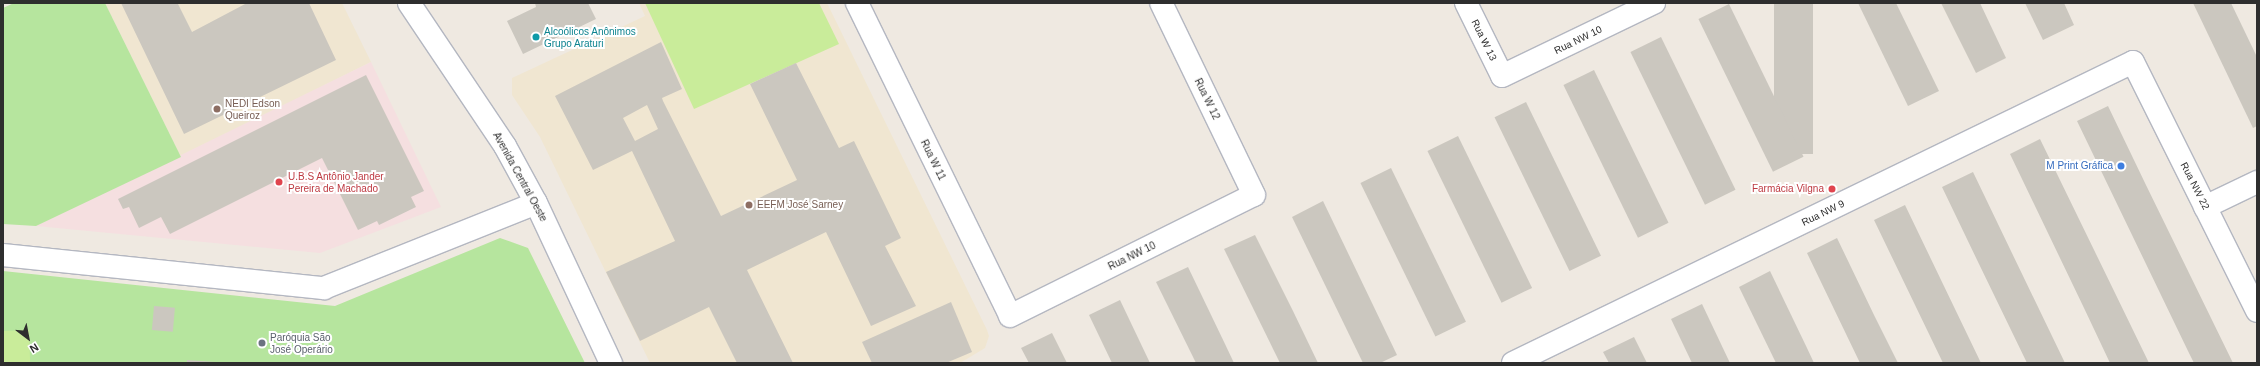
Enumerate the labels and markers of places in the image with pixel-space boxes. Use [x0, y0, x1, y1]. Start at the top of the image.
place label: Alcoólicos Anônimos Grupo Araturi [544, 25, 636, 48]
marker: Alcoólicos Anônimos Grupo Araturi [531, 32, 541, 42]
place label: NEDI Edson Queiroz [225, 97, 280, 120]
marker: NEDI Edson Queiroz [212, 104, 222, 114]
place label: M Print Gráfica [2046, 160, 2113, 172]
marker: M Print Gráfica [2116, 161, 2126, 171]
place label: U.B.S Antônio Jander Pereira de Machado [288, 170, 384, 194]
marker: U.B.S Antônio Jander Pereira de Machado [273, 176, 285, 188]
place label: Farmácia Vilgna [1752, 183, 1824, 195]
marker: Farmácia Vilgna [1827, 184, 1837, 194]
place label: EEFM José Sarney [757, 199, 843, 211]
marker: EEFM José Sarney [744, 200, 754, 210]
place label: Paróquia São José Operário [270, 331, 333, 354]
marker: Paróquia São José Operário [257, 338, 267, 348]

